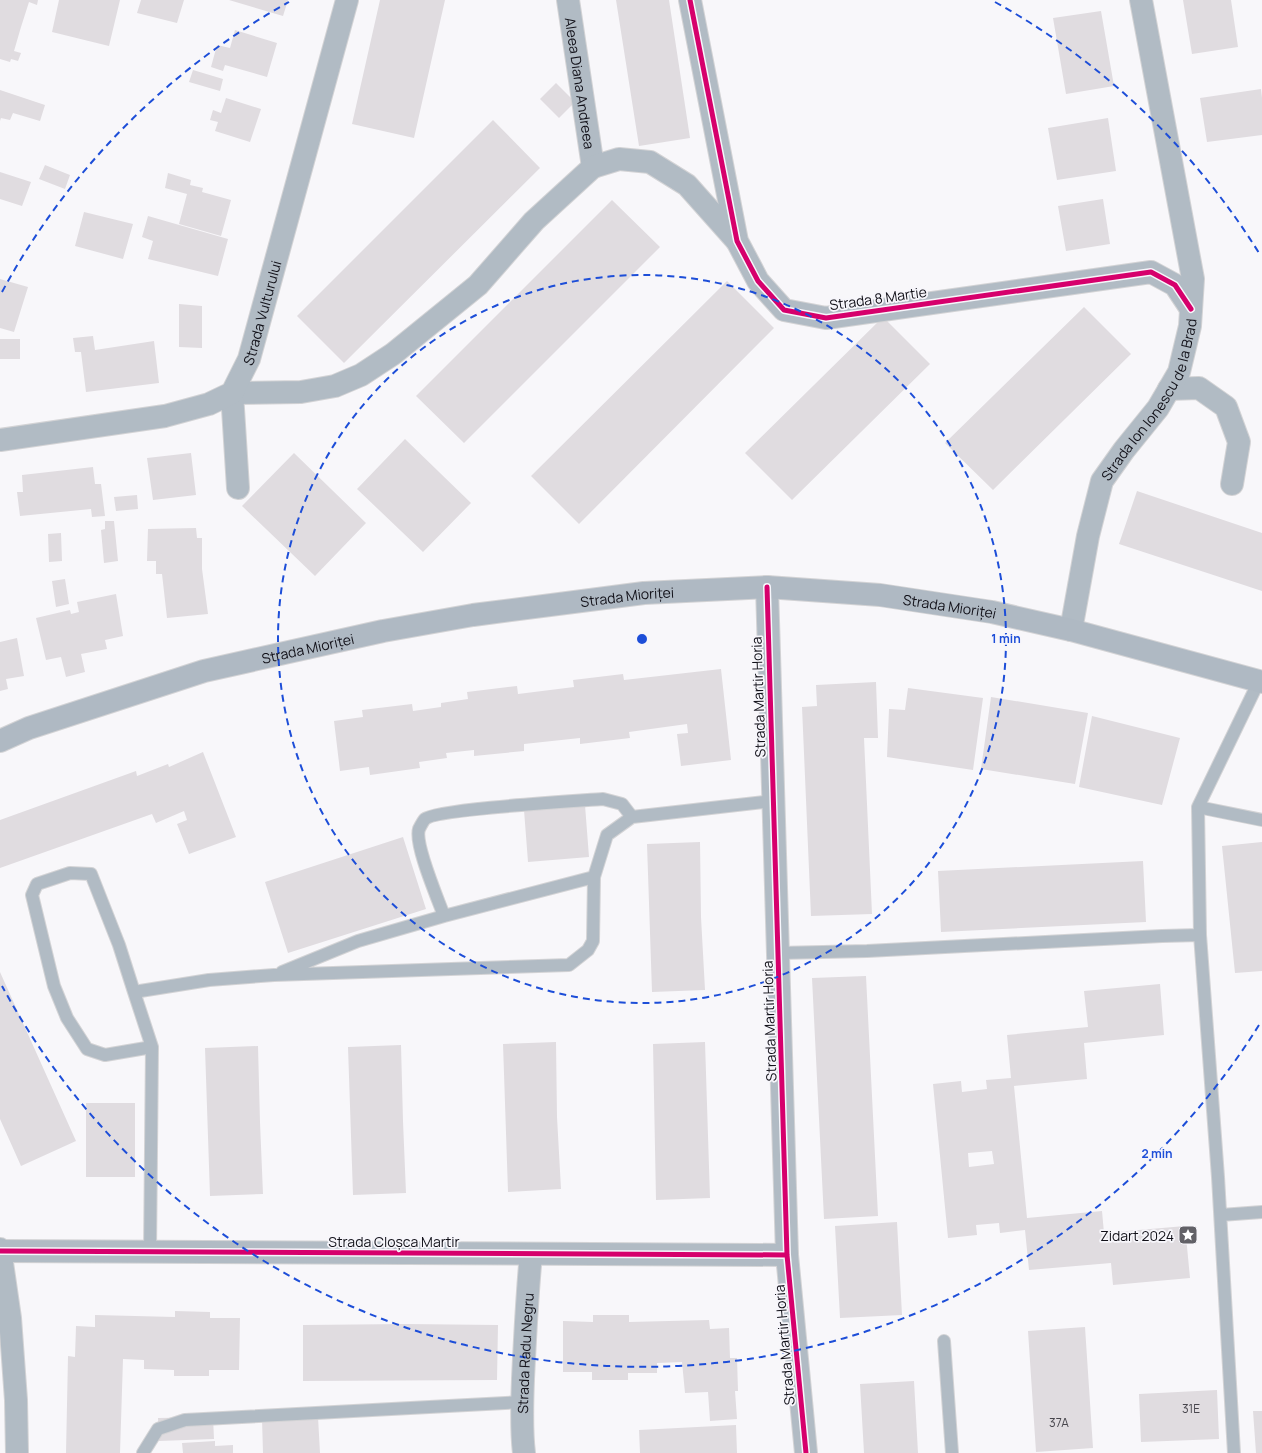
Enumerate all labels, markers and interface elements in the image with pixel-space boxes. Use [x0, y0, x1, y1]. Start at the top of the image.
street label: Aleea Diana Andreea [561, 16, 600, 150]
street label: Strada Vulturului [238, 258, 285, 368]
street label: Strada 8 Martie [828, 282, 928, 314]
street label: Strada Ion Ionescu de la Brad [1096, 318, 1200, 484]
street label: Strada Mioriței [579, 582, 674, 611]
street label: Strada Mioriței [902, 589, 998, 622]
street label: Strada Mioriței [260, 628, 356, 667]
text: 1 min [991, 630, 1021, 647]
centre of rings [635, 632, 649, 646]
street label: Strada Martir Horia [746, 636, 770, 758]
street label: Strada Martir Horia [757, 960, 781, 1082]
text: 2 min [1141, 1145, 1173, 1162]
place icon: Zidart 2024 [1177, 1224, 1199, 1246]
place label: Zidart 2024 [1100, 1226, 1174, 1245]
street label: Strada Cloșca Martir [328, 1232, 460, 1251]
street label: Strada Martir Horia [769, 1284, 799, 1406]
street label: Strada Radu Negru [512, 1292, 537, 1414]
house number: 31E [1182, 1400, 1200, 1417]
house number: 37A [1049, 1414, 1069, 1431]

